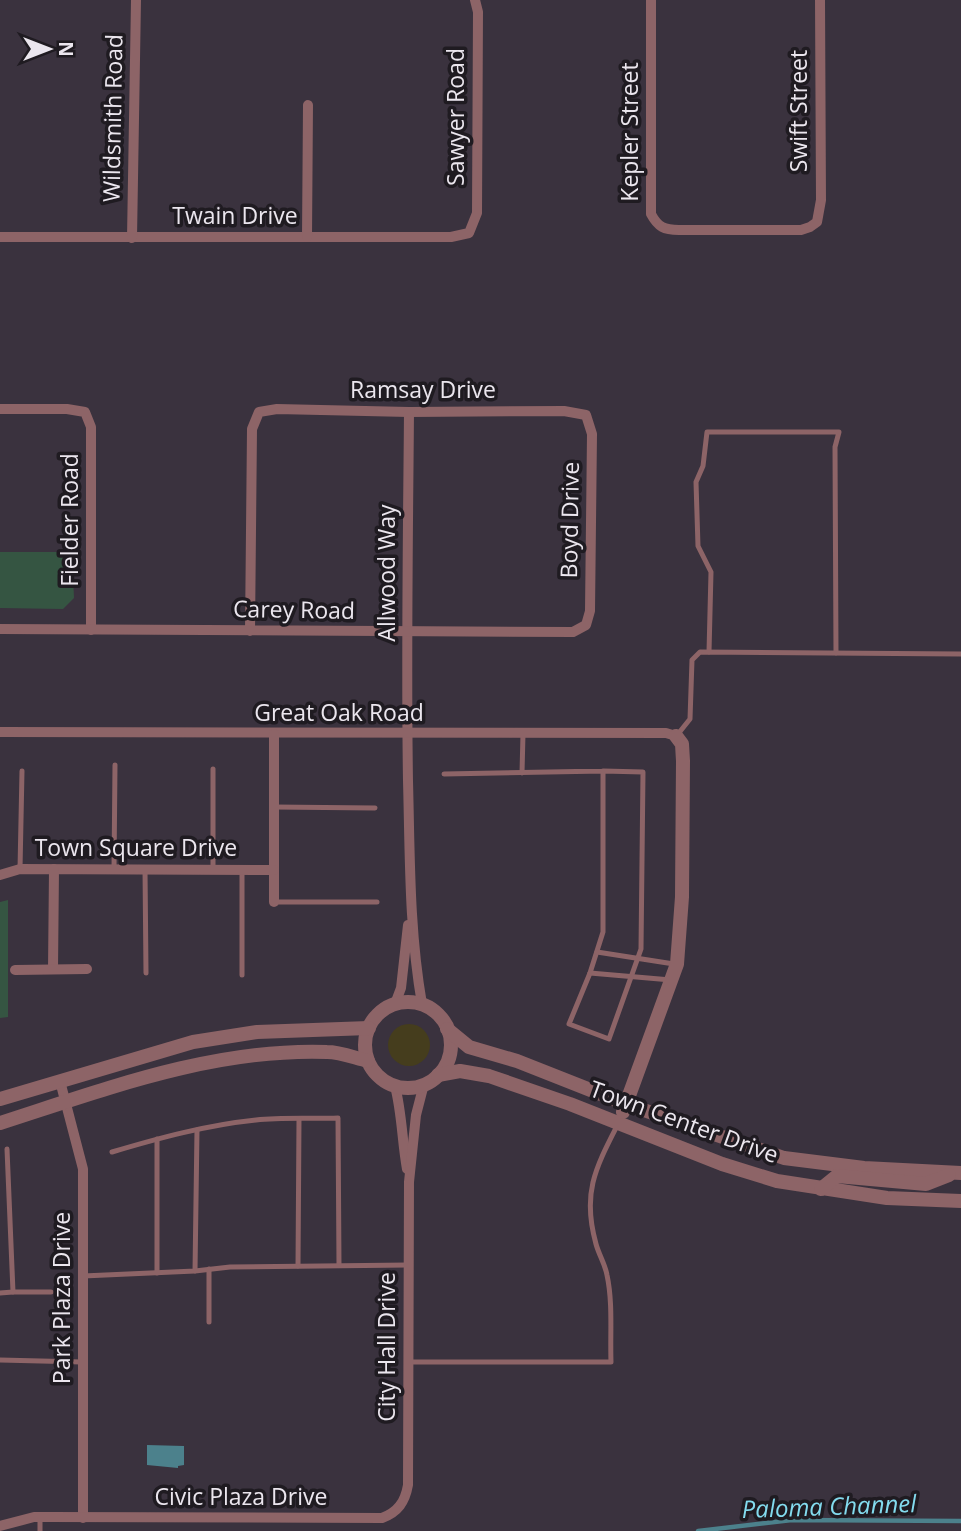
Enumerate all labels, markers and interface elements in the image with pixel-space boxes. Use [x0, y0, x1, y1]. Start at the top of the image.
north arrow [14, 14, 84, 84]
street label: Wildsmith Road [95, 34, 129, 202]
text: N [53, 41, 79, 57]
street label: Sawyer Road [439, 48, 471, 186]
street label: Swift Street [782, 50, 814, 172]
street label: Kepler Street [613, 62, 645, 202]
street label: Twain Drive [172, 199, 298, 231]
street label: Ramsay Drive [350, 373, 496, 405]
street label: Fielder Road [53, 453, 85, 587]
street label: Boyd Drive [552, 461, 586, 579]
street label: Allwood Way [370, 504, 402, 642]
street label: Carey Road [233, 592, 355, 626]
street label: Great Oak Road [254, 696, 424, 728]
street label: Town Square Drive [35, 831, 237, 863]
street label: Town Center Drive [586, 1072, 783, 1170]
street label: Park Plaza Drive [45, 1212, 77, 1384]
street label: City Hall Drive [370, 1272, 402, 1422]
street label: Civic Plaza Drive [155, 1480, 327, 1512]
water label: Paloma Channel [741, 1486, 918, 1525]

